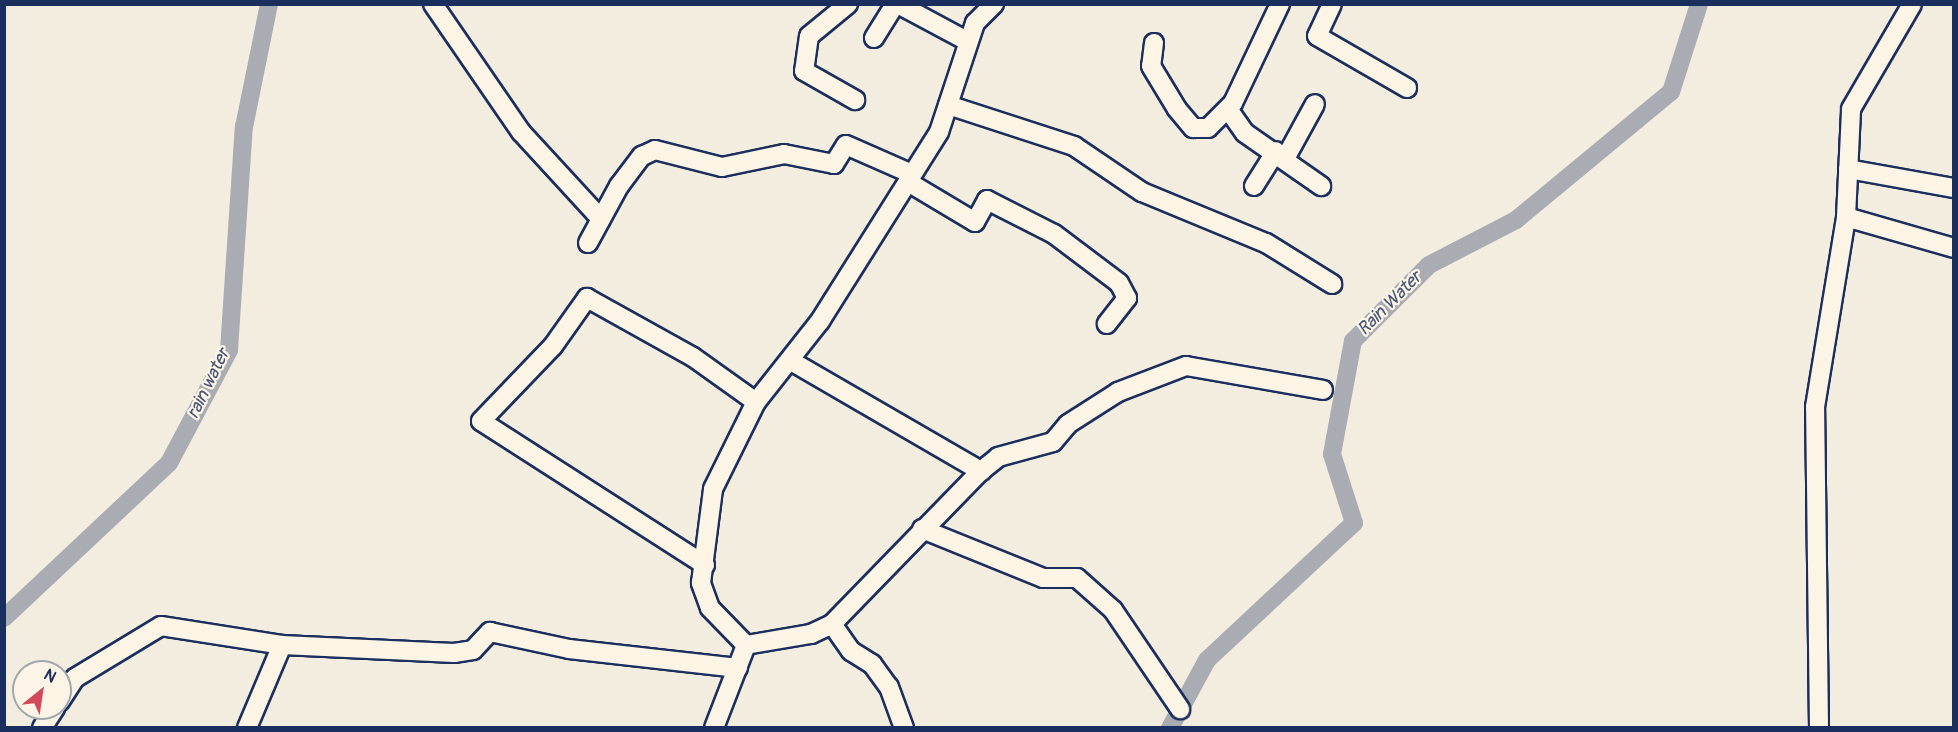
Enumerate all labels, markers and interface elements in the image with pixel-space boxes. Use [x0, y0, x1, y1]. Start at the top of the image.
water label: Rain Water [1353, 267, 1427, 341]
water label: rain water [183, 346, 235, 422]
north arrow [12, 660, 72, 720]
text: N [40, 665, 60, 688]

